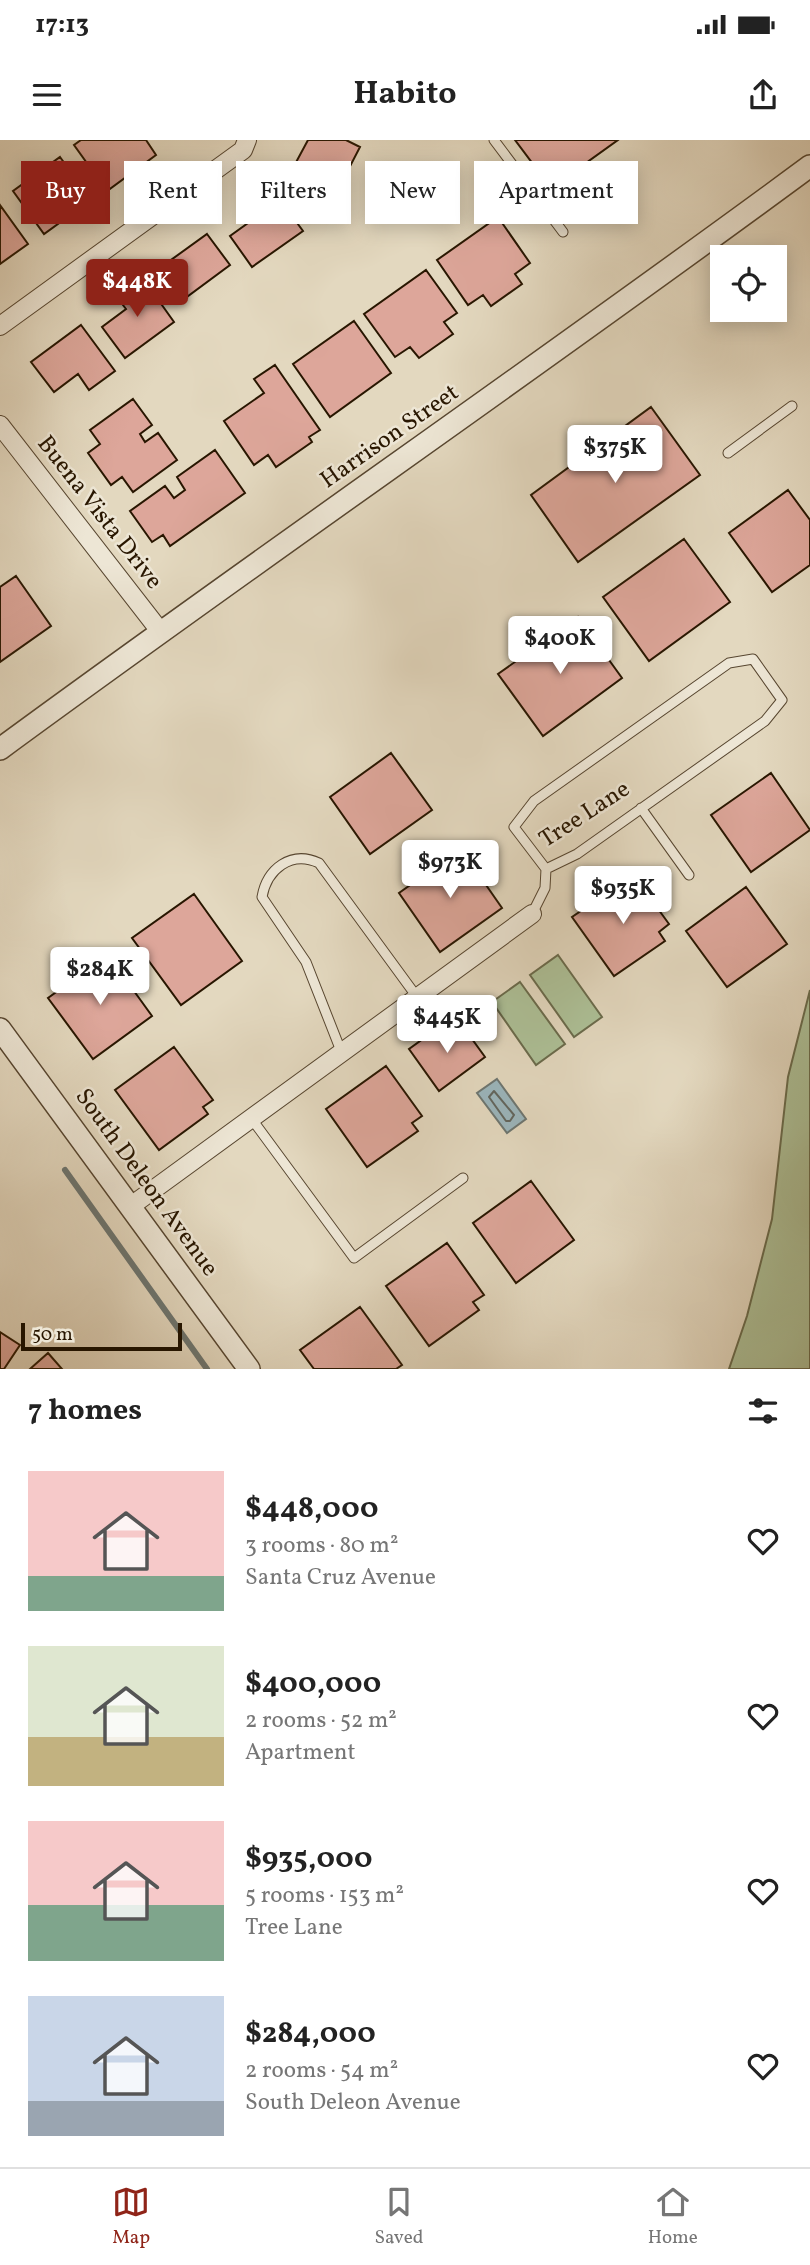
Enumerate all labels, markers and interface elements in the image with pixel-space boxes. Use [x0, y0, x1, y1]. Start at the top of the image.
text: 17:13 [35, 7, 89, 43]
text: Habito [354, 73, 456, 117]
icon: menu [28, 76, 66, 114]
icon: share [744, 76, 782, 114]
chip: Buy [21, 161, 110, 224]
chip: Rent [124, 161, 222, 224]
chip: Filters [236, 161, 351, 224]
chip: New [365, 161, 460, 224]
chip: Apartment [474, 161, 638, 224]
map controls [710, 245, 787, 322]
button: locate [710, 245, 787, 322]
pin: $448K [88, 260, 186, 319]
text: $448K [102, 266, 172, 298]
street label: Harrison Street [314, 376, 466, 498]
pin: $375K [566, 426, 664, 485]
street label: Buena Vista Drive [28, 429, 170, 597]
text: $375K [583, 432, 647, 464]
pin: $400K [511, 616, 609, 676]
text: $400K [524, 623, 596, 655]
street label: Tree Lane [533, 773, 637, 857]
pin: $973K [401, 840, 499, 900]
text: $973K [418, 847, 482, 879]
pin: $935K [574, 866, 672, 926]
text: $935K [591, 873, 655, 905]
pin: $284K [51, 948, 149, 1007]
text: $284K [66, 954, 134, 986]
pin: $445K [398, 996, 496, 1055]
text: $445K [413, 1002, 481, 1034]
street label: South Deleon Avenue [66, 1082, 226, 1284]
scale bar [21, 1320, 182, 1352]
text: 50 m [32, 1322, 73, 1348]
text: 7 homes [28, 1390, 142, 1432]
icon: filters [744, 1392, 782, 1430]
text: $448,000 [245, 1488, 378, 1530]
icon: home [84, 1499, 168, 1583]
icon: heart [744, 1522, 782, 1560]
text: 3 rooms · 80 m² [245, 1530, 398, 1562]
text: Santa Cruz Avenue [245, 1562, 436, 1594]
text: $400,000 [245, 1663, 381, 1705]
icon: home [84, 1674, 168, 1758]
icon: heart [744, 1697, 782, 1735]
text: 2 rooms · 52 m² [245, 1705, 397, 1737]
text: Apartment [245, 1737, 356, 1769]
text: $935,000 [245, 1838, 372, 1880]
icon: home [84, 1849, 168, 1933]
icon: heart [744, 1872, 782, 1910]
text: 5 rooms · 153 m² [245, 1880, 404, 1912]
text: Tree Lane [245, 1912, 343, 1944]
text: $284,000 [245, 2013, 376, 2055]
icon: home [84, 2024, 168, 2108]
icon: heart [744, 2047, 782, 2085]
text: 2 rooms · 54 m² [245, 2055, 398, 2087]
text: South Deleon Avenue [245, 2087, 461, 2119]
tab: Map [112, 2183, 150, 2251]
tab: Saved [374, 2183, 423, 2251]
tab: Home [648, 2183, 698, 2251]

